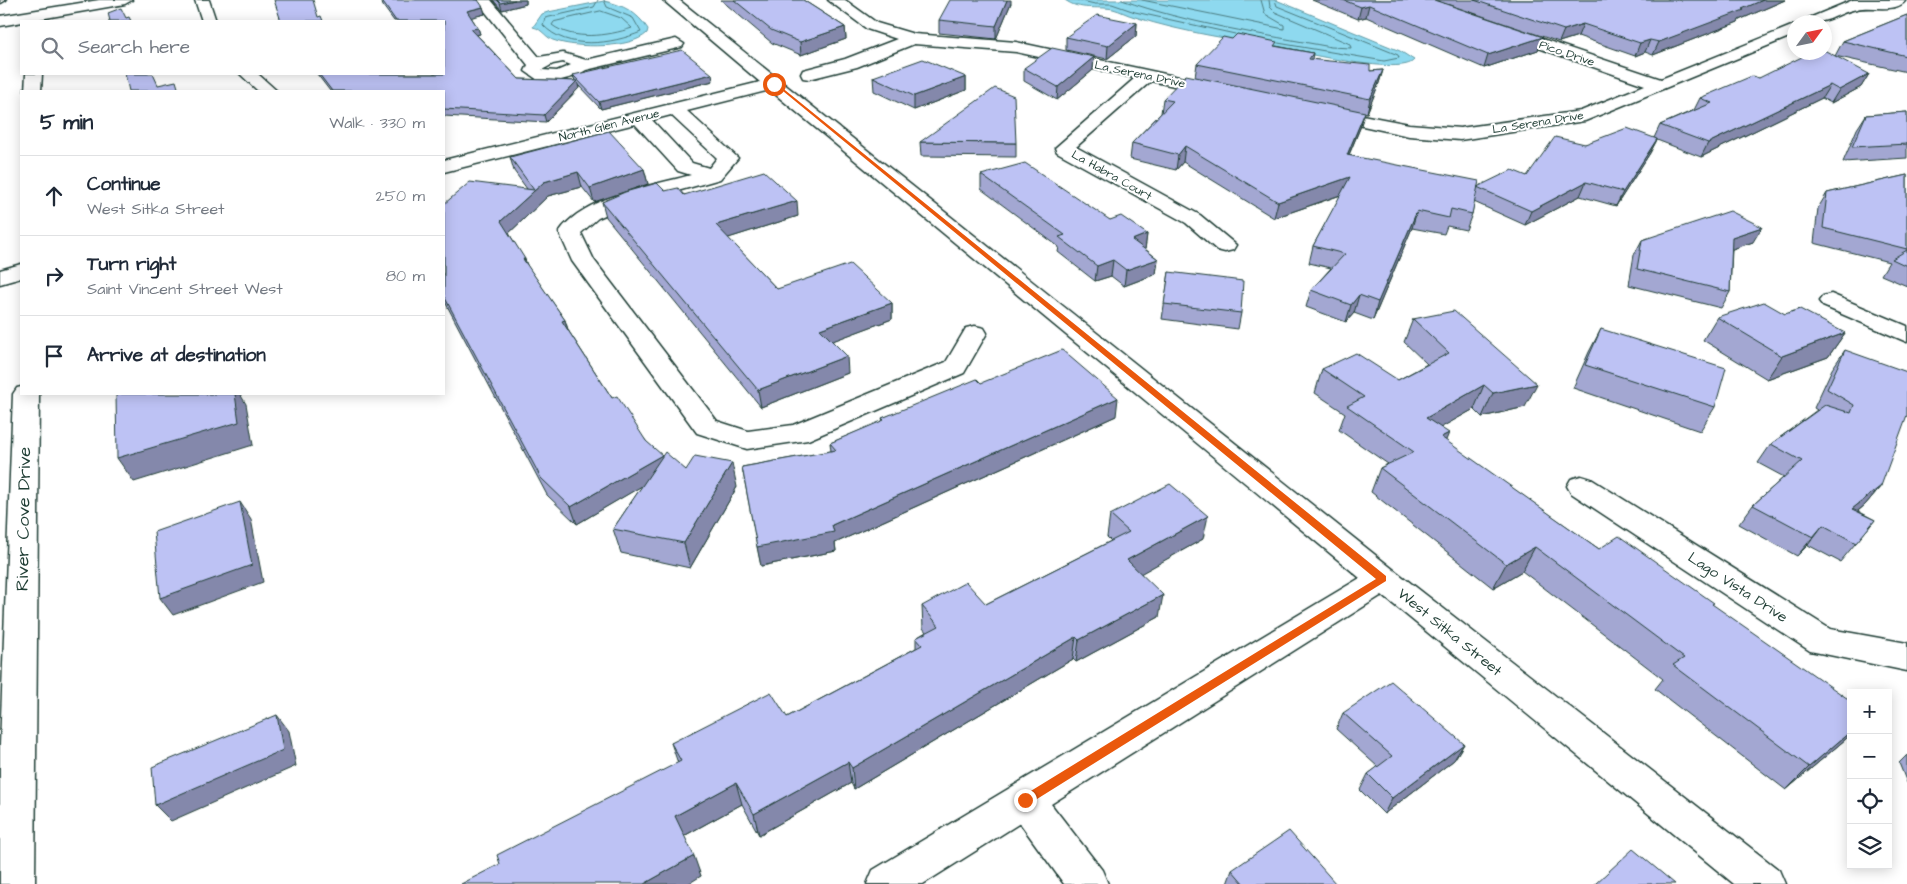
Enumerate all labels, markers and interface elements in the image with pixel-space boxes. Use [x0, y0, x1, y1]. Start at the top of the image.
north arrow [1787, 15, 1832, 60]
search box [20, 20, 445, 75]
icon: search [38, 34, 66, 62]
text: Search here [78, 34, 190, 61]
street label: Pico Drive [1537, 36, 1597, 71]
street label: La Serena Drive [1093, 57, 1187, 93]
route start [763, 73, 786, 96]
street label: North Glen Avenue [557, 105, 662, 146]
street label: La Serena Drive [1491, 107, 1586, 138]
text: 5 min [40, 108, 93, 137]
text: Walk · 330 m [329, 112, 425, 134]
street label: La Habra Court [1068, 146, 1155, 205]
text: Continue [87, 171, 161, 198]
icon: ahead [40, 182, 68, 210]
text: 250 m [376, 185, 425, 207]
text: West Sitka Street [87, 198, 225, 220]
text: Turn right [87, 251, 176, 278]
icon: right [40, 262, 68, 290]
text: 80 m [386, 265, 425, 287]
text: Saint Vincent Street West [87, 278, 283, 300]
icon: arrive [40, 342, 68, 370]
text: Arrive at destination [87, 342, 266, 369]
street label: River Cove Drive [10, 446, 37, 591]
street label: Lago Vista Drive [1683, 547, 1792, 628]
street label: West Sitka Street [1393, 584, 1506, 681]
map controls [1847, 689, 1892, 869]
button: + [1847, 689, 1892, 734]
button: − [1847, 734, 1892, 779]
button: locate [1847, 779, 1892, 824]
route end [1014, 789, 1037, 812]
button: layers [1847, 824, 1892, 869]

